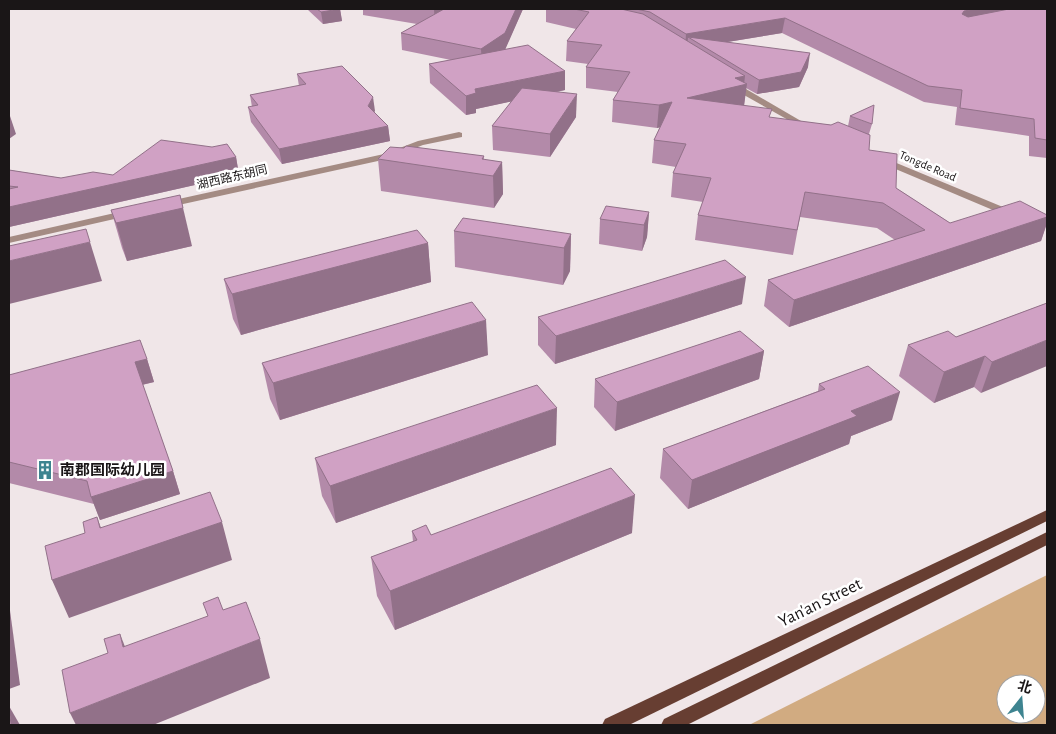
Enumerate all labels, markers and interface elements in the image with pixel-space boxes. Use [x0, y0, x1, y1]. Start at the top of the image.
street label: Tongde Road [898, 149, 958, 183]
street label: 湖西路东胡同 [195, 162, 268, 191]
building icon: 南郡国际幼儿园 [34, 459, 56, 481]
place label: 南郡国际幼儿园 [60, 461, 165, 478]
street label: Yan'an Street [776, 575, 865, 631]
north arrow [996, 674, 1046, 724]
text: 北 [1016, 678, 1034, 696]

